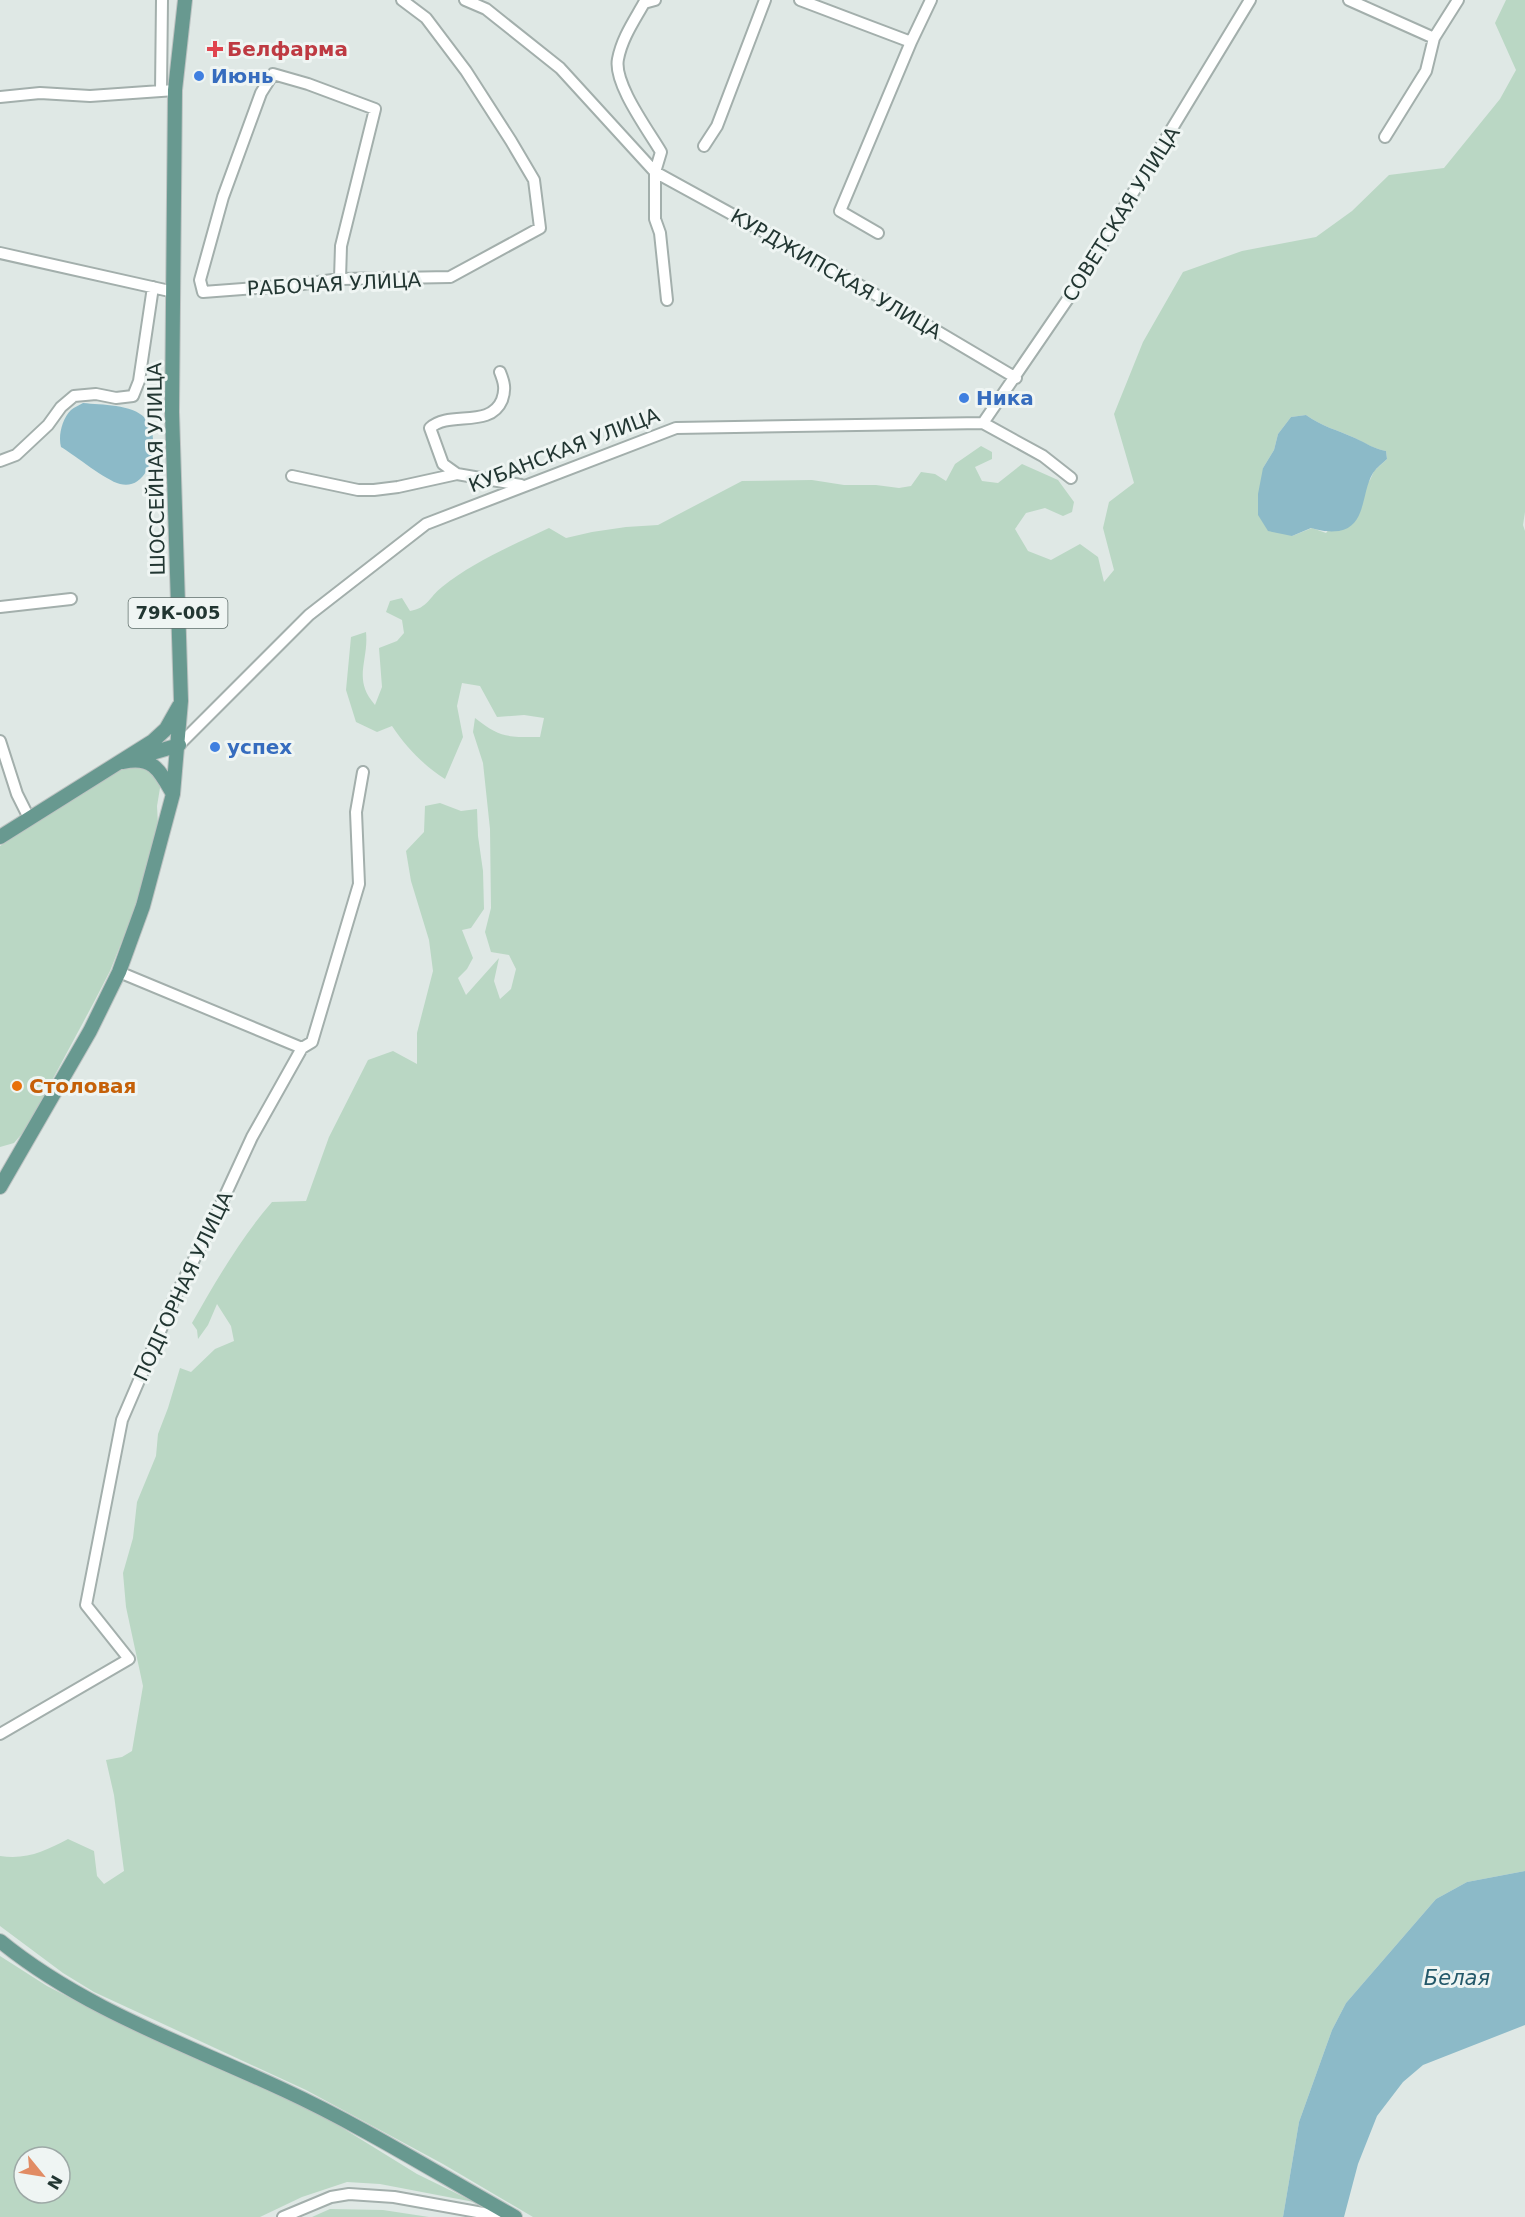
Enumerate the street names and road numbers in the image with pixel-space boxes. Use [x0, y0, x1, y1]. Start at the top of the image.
street label: СОВЕТСКАЯ УЛИЦА [1057, 122, 1185, 306]
street label: КУРДЖИПСКАЯ УЛИЦА [726, 204, 946, 344]
street label: РАБОЧАЯ УЛИЦА [246, 267, 422, 301]
street label: ШОССЕЙНАЯ УЛИЦА [142, 362, 170, 576]
street label: КУБАНСКАЯ УЛИЦА [465, 402, 663, 497]
road number: 79К-005 [128, 598, 228, 628]
street label: ПОДГОРНАЯ УЛИЦА [128, 1187, 238, 1385]

